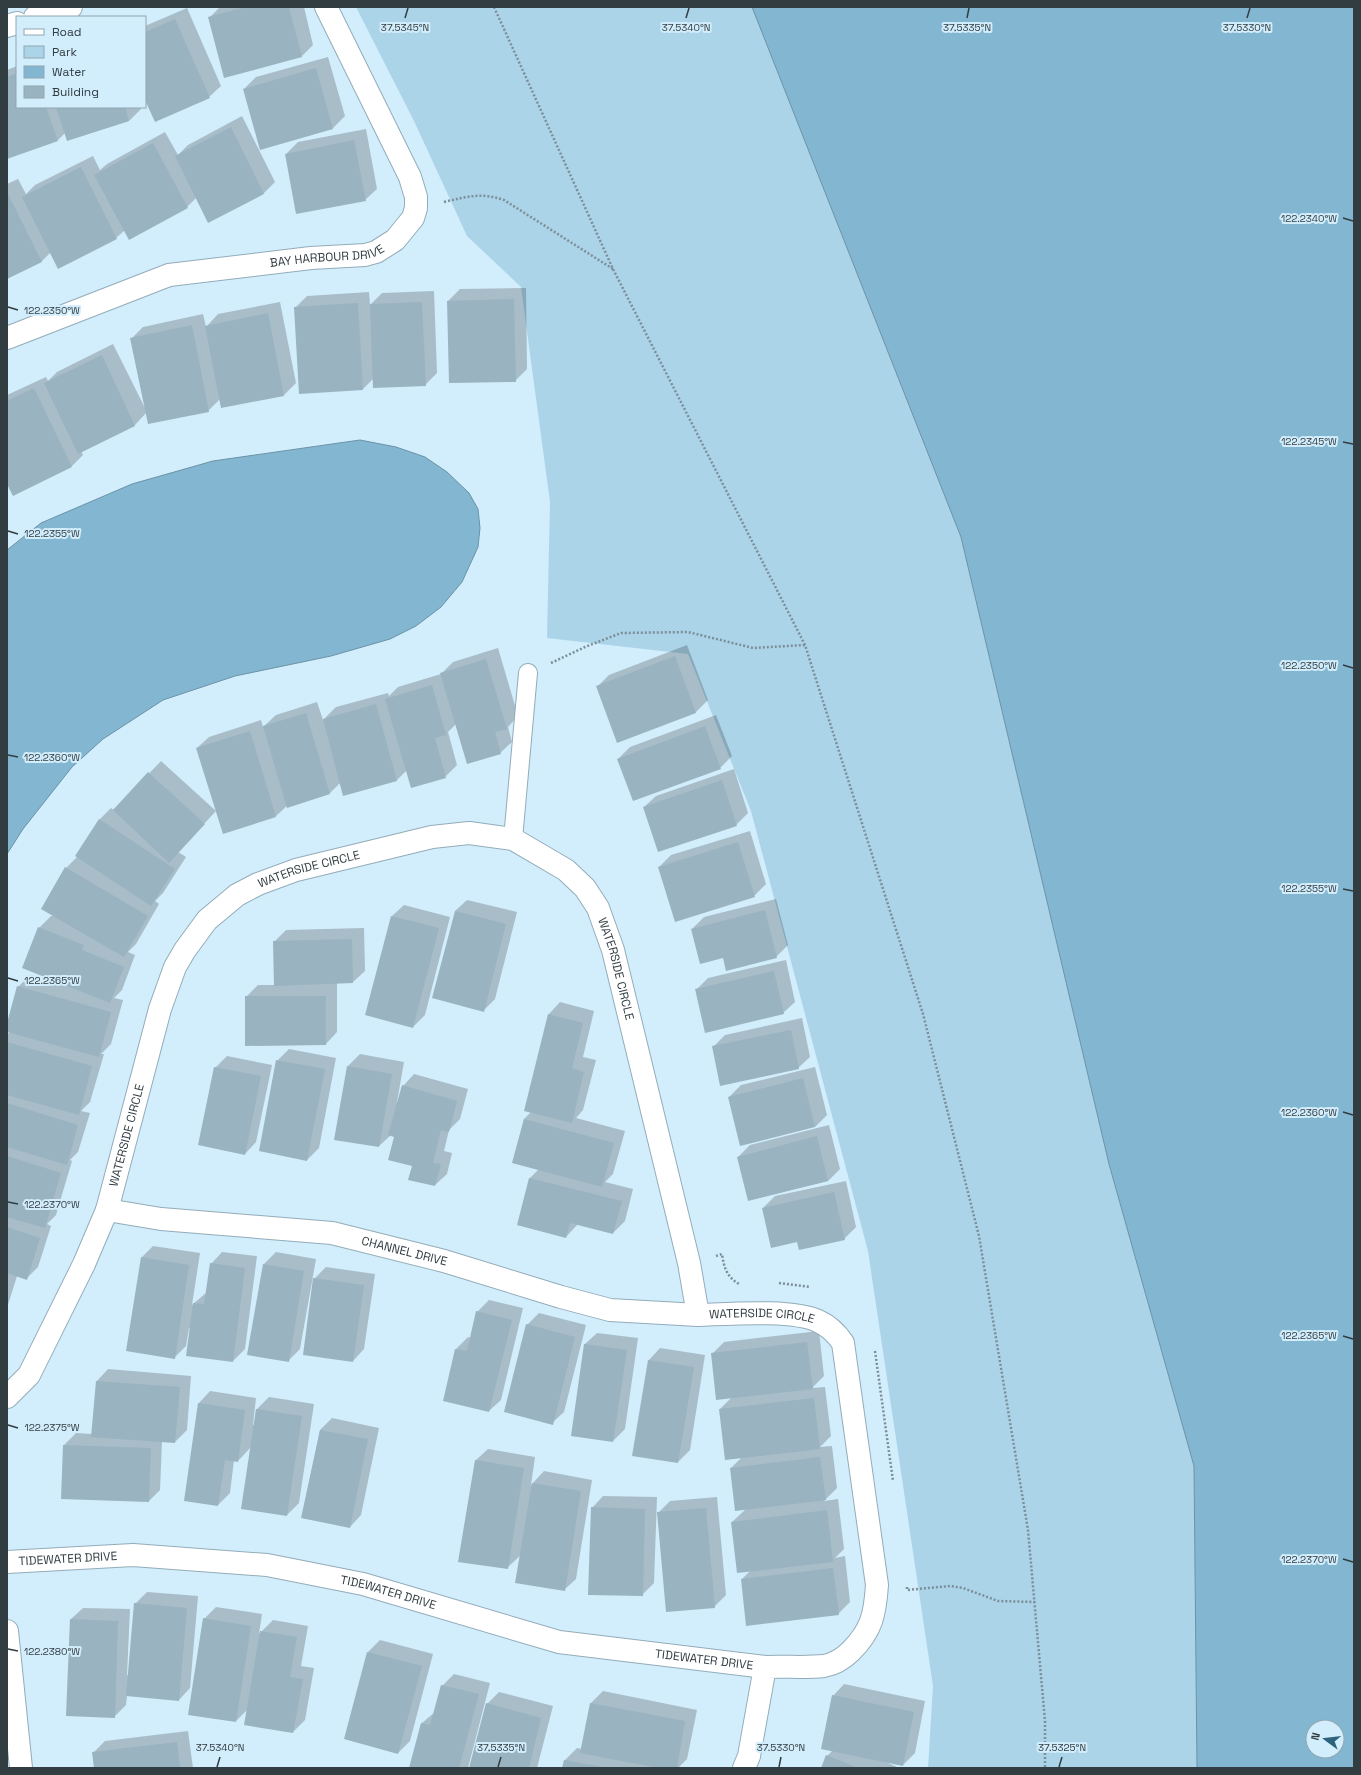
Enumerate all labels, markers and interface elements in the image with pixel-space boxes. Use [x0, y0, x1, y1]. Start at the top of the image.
legend [16, 16, 146, 108]
text: 37.5345°N [381, 21, 429, 34]
text: 37.5340°N [662, 21, 710, 34]
text: 37.5335°N [943, 21, 991, 34]
text: 37.5330°N [1223, 21, 1271, 34]
text: Road [52, 24, 81, 40]
text: Park [52, 44, 77, 60]
text: Water [52, 64, 86, 80]
text: Building [52, 84, 99, 100]
text: 122.2340°W [1281, 212, 1337, 225]
street label: BAY HARBOUR DRIVE [269, 241, 387, 271]
text: 122.2350°W [24, 304, 80, 317]
text: 122.2345°W [1281, 435, 1337, 448]
text: 122.2355°W [24, 527, 80, 540]
text: 122.2350°W [1281, 659, 1337, 672]
text: 122.2360°W [24, 751, 80, 764]
street label: WATERSIDE CIRCLE [256, 847, 362, 891]
text: 122.2355°W [1281, 882, 1337, 895]
street label: WATERSIDE CIRCLE [594, 916, 638, 1022]
text: 122.2365°W [24, 974, 80, 987]
street label: WATERSIDE CIRCLE [106, 1082, 148, 1188]
text: 122.2360°W [1281, 1106, 1337, 1119]
text: 122.2370°W [24, 1198, 80, 1211]
street label: CHANNEL DRIVE [360, 1233, 449, 1270]
street label: WATERSIDE CIRCLE [709, 1305, 817, 1327]
text: 122.2365°W [1281, 1329, 1337, 1342]
text: 122.2375°W [25, 1421, 80, 1434]
street label: TIDEWATER DRIVE [18, 1548, 118, 1569]
text: 122.2370°W [1281, 1553, 1337, 1566]
street label: TIDEWATER DRIVE [339, 1572, 438, 1613]
text: 122.2380°W [24, 1645, 80, 1658]
street label: TIDEWATER DRIVE [654, 1646, 754, 1674]
north arrow [1305, 1719, 1345, 1759]
text: N [1308, 1731, 1323, 1742]
text: 37.5340°N [196, 1741, 244, 1754]
text: 37.5335°N [477, 1741, 525, 1754]
text: 37.5330°N [757, 1741, 805, 1754]
text: 37.5325°N [1038, 1741, 1086, 1754]

